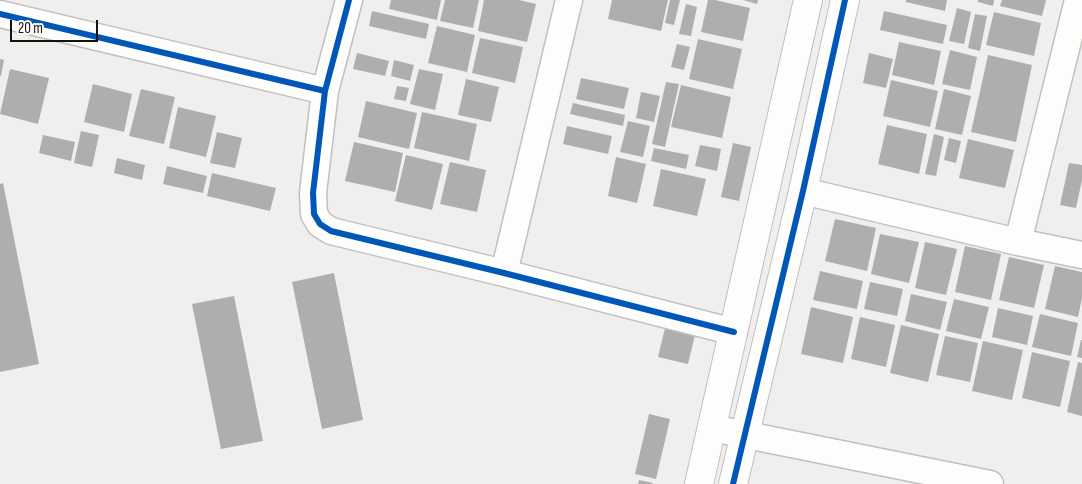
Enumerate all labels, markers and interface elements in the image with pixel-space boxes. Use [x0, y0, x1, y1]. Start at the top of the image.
scale bar [12, 10, 100, 42]
text: 20 m [18, 19, 43, 38]

